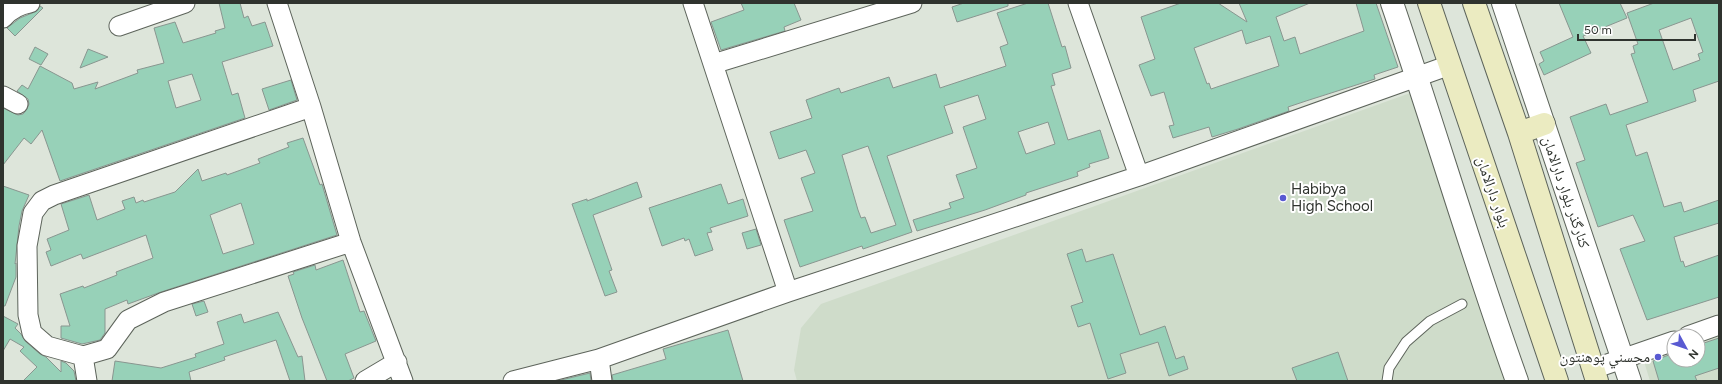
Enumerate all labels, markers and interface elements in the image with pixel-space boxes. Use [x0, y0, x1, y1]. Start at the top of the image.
scale bar [1578, 16, 1695, 42]
text: 50 m [1584, 23, 1612, 37]
street label: کنارگذر بلوار دارالامان [1537, 134, 1594, 251]
street label: بلوار دارالامان [1471, 154, 1514, 230]
place label: Habibya High School [1291, 180, 1373, 215]
marker: Habibya High School [1278, 193, 1288, 203]
north arrow [1666, 328, 1706, 368]
text: N [1686, 347, 1701, 362]
place label: محسني پوهنتون [1559, 348, 1650, 369]
marker: محسني پوهنتون [1653, 352, 1663, 362]

